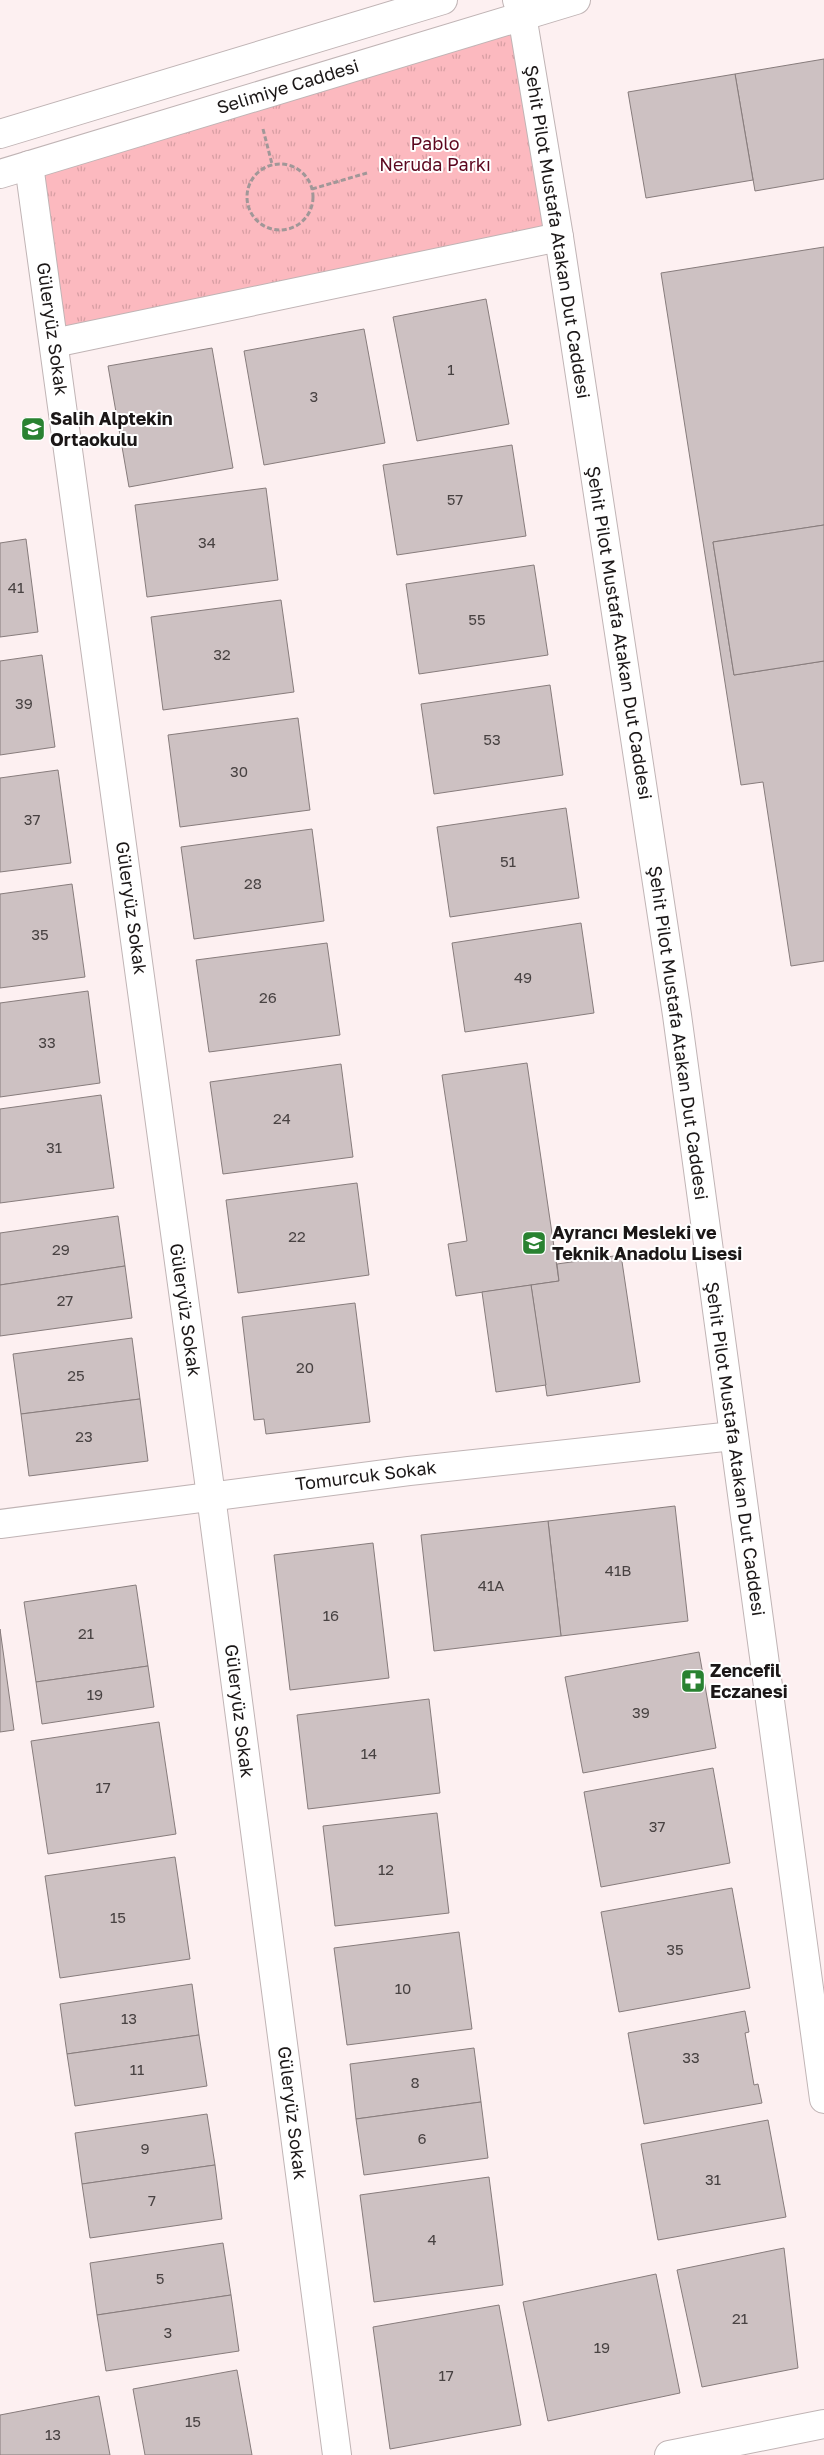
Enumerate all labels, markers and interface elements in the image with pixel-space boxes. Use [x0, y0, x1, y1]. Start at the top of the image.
street label: Selimiye Caddesi [214, 54, 361, 118]
street label: Şehit Pilot Mustafa Atakan Dut Caddesi [521, 64, 595, 400]
park label: Pablo Neruda Parkı [379, 132, 491, 175]
street label: Güleryüz Sokak [33, 261, 73, 397]
house number: 1 [447, 360, 455, 378]
house number: 3 [310, 387, 318, 405]
place label: Salih Alptekin Ortaokulu [50, 407, 173, 450]
school or university icon: Salih Alptekin Ortaokulu [20, 416, 46, 442]
street label: Şehit Pilot Mustafa Atakan Dut Caddesi [583, 465, 657, 801]
house number: 57 [447, 490, 463, 508]
house number: 34 [198, 533, 216, 551]
house number: 41 [8, 578, 24, 596]
house number: 55 [468, 610, 486, 628]
house number: 32 [213, 645, 231, 663]
house number: 39 [15, 694, 33, 712]
house number: 53 [483, 730, 501, 748]
house number: 30 [230, 762, 248, 780]
house number: 37 [24, 810, 40, 828]
street label: Güleryüz Sokak [112, 840, 152, 976]
house number: 51 [500, 852, 516, 870]
street label: Şehit Pilot Mustafa Atakan Dut Caddesi [645, 864, 713, 1201]
house number: 28 [244, 874, 262, 892]
house number: 35 [31, 925, 49, 943]
house number: 49 [514, 968, 532, 986]
house number: 26 [259, 988, 277, 1006]
house number: 33 [38, 1033, 56, 1051]
house number: 24 [273, 1109, 291, 1127]
house number: 31 [46, 1138, 62, 1156]
place label: Ayrancı Mesleki ve Teknik Anadolu Lisesi [552, 1221, 742, 1264]
house number: 22 [288, 1227, 306, 1245]
school or university icon: Ayrancı Mesleki ve Teknik Anadolu Lisesi [521, 1230, 547, 1256]
house number: 29 [52, 1240, 70, 1258]
street label: Güleryüz Sokak [166, 1242, 206, 1378]
street label: Şehit Pilot Mustafa Atakan Dut Caddesi [702, 1280, 770, 1617]
house number: 27 [57, 1291, 73, 1309]
house number: 20 [296, 1358, 314, 1376]
house number: 25 [67, 1366, 85, 1384]
house number: 23 [75, 1427, 93, 1445]
street label: Tomurcuk Sokak [294, 1455, 438, 1495]
house number: 41B [605, 1561, 631, 1579]
house number: 41A [478, 1576, 504, 1594]
house number: 16 [323, 1606, 339, 1624]
house number: 21 [78, 1624, 94, 1642]
street label: Güleryüz Sokak [221, 1643, 259, 1779]
place label: Zencefil Eczanesi [710, 1659, 788, 1702]
pharmacy icon: Zencefil Eczanesi [680, 1668, 706, 1694]
house number: 19 [87, 1685, 103, 1703]
house number: 39 [632, 1703, 650, 1721]
house number: 14 [361, 1744, 377, 1762]
house number: 17 [95, 1778, 111, 1796]
house number: 37 [649, 1817, 665, 1835]
house number: 12 [378, 1860, 394, 1878]
house number: 15 [110, 1908, 126, 1926]
house number: 35 [666, 1940, 684, 1958]
house number: 10 [395, 1979, 411, 1997]
house number: 13 [121, 2009, 137, 2027]
street label: Güleryüz Sokak [274, 2045, 312, 2181]
house number: 33 [682, 2048, 700, 2066]
house number: 11 [130, 2060, 144, 2078]
house number: 8 [410, 2073, 420, 2091]
house number: 6 [417, 2129, 427, 2147]
house number: 9 [140, 2139, 150, 2157]
house number: 31 [705, 2170, 721, 2188]
house number: 7 [148, 2191, 156, 2209]
house number: 4 [427, 2230, 437, 2248]
house number: 5 [156, 2269, 164, 2287]
house number: 21 [732, 2309, 748, 2327]
house number: 3 [164, 2323, 172, 2341]
house number: 19 [594, 2338, 610, 2356]
house number: 17 [438, 2366, 454, 2384]
house number: 15 [185, 2412, 201, 2430]
house number: 13 [45, 2425, 61, 2443]

